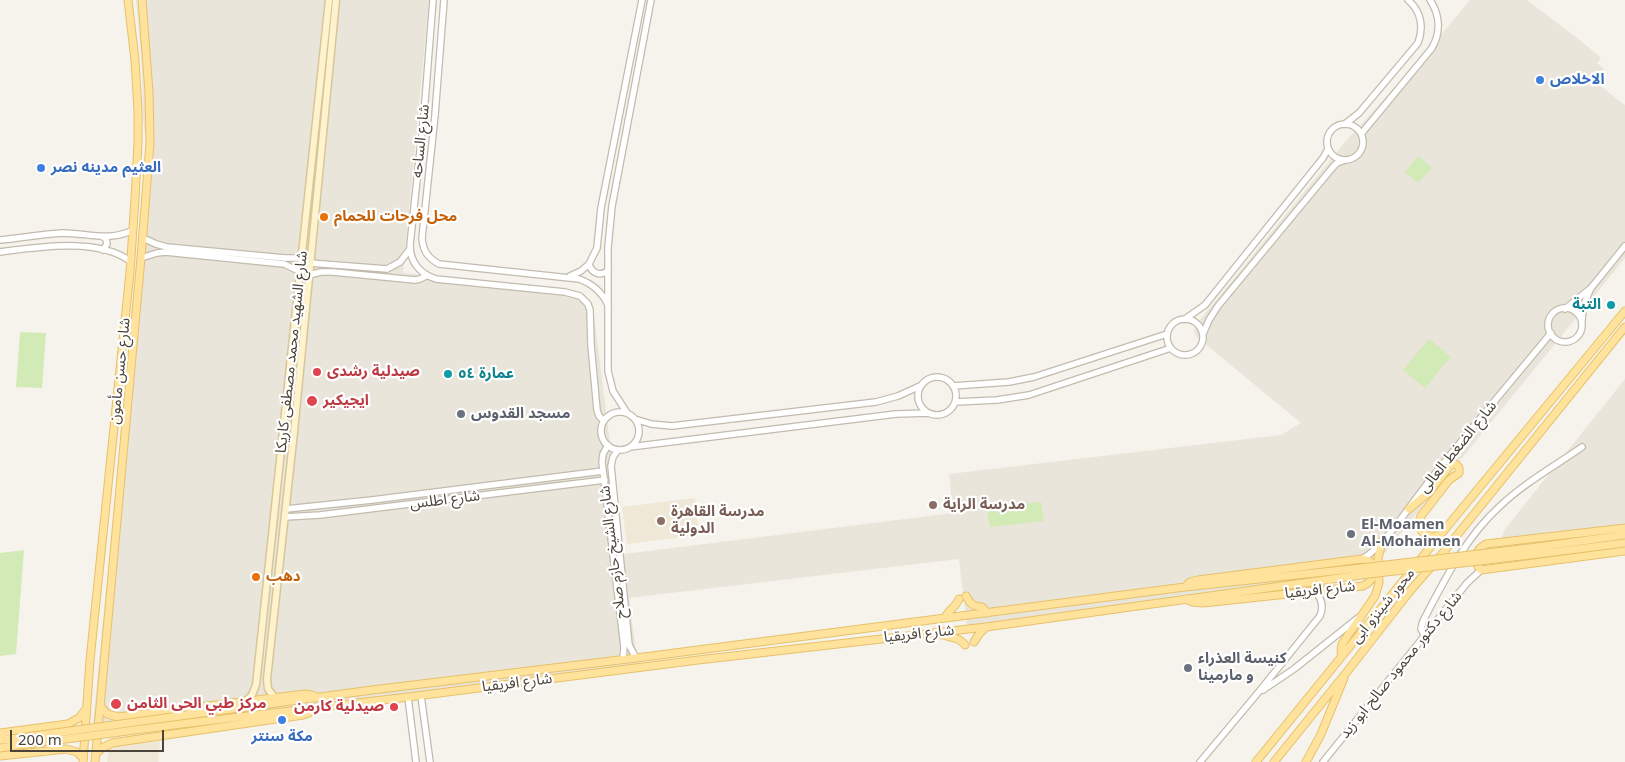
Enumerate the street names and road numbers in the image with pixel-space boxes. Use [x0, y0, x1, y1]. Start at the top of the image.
street label: شارع الساحه [408, 103, 434, 179]
street label: شارع الشهيد محمد مصطفى كاريكا [272, 250, 312, 454]
street label: شارع حسن مأمون [105, 317, 135, 425]
street label: شارع الضغط العالى [1415, 397, 1501, 497]
street label: شارع الشيخ حازم صلاح [596, 484, 630, 620]
street label: شارع اطلس [409, 487, 481, 513]
street label: محور شينزو ابى [1347, 565, 1419, 647]
street label: شارع افريقيا [1284, 577, 1356, 603]
street label: شارع دكتور محمود صالح ابو زيد [1336, 588, 1466, 742]
street label: شارع افريقيا [883, 621, 955, 647]
street label: شارع افريقيا [481, 670, 553, 696]

